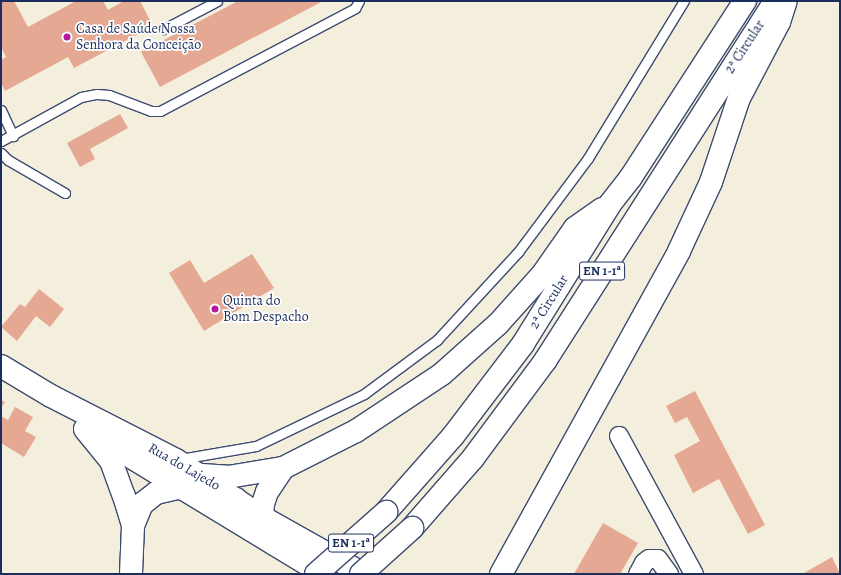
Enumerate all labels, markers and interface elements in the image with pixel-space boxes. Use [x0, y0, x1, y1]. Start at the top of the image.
street label: 2ª Circular [722, 17, 768, 77]
place label: Casa de Saúde Nossa Senhora da Conceição [76, 21, 201, 54]
marker: Casa de Saúde Nossa Senhora da Conceição [61, 31, 73, 43]
road number: EN 1-1ª [579, 260, 625, 282]
street label: 2ª Circular [526, 272, 572, 332]
place label: Quinta do Bom Despacho [223, 293, 309, 326]
marker: Quinta do Bom Despacho [210, 304, 220, 314]
street label: Rua do Lajedo [145, 440, 223, 494]
road number: EN 1-1ª [328, 532, 374, 554]

